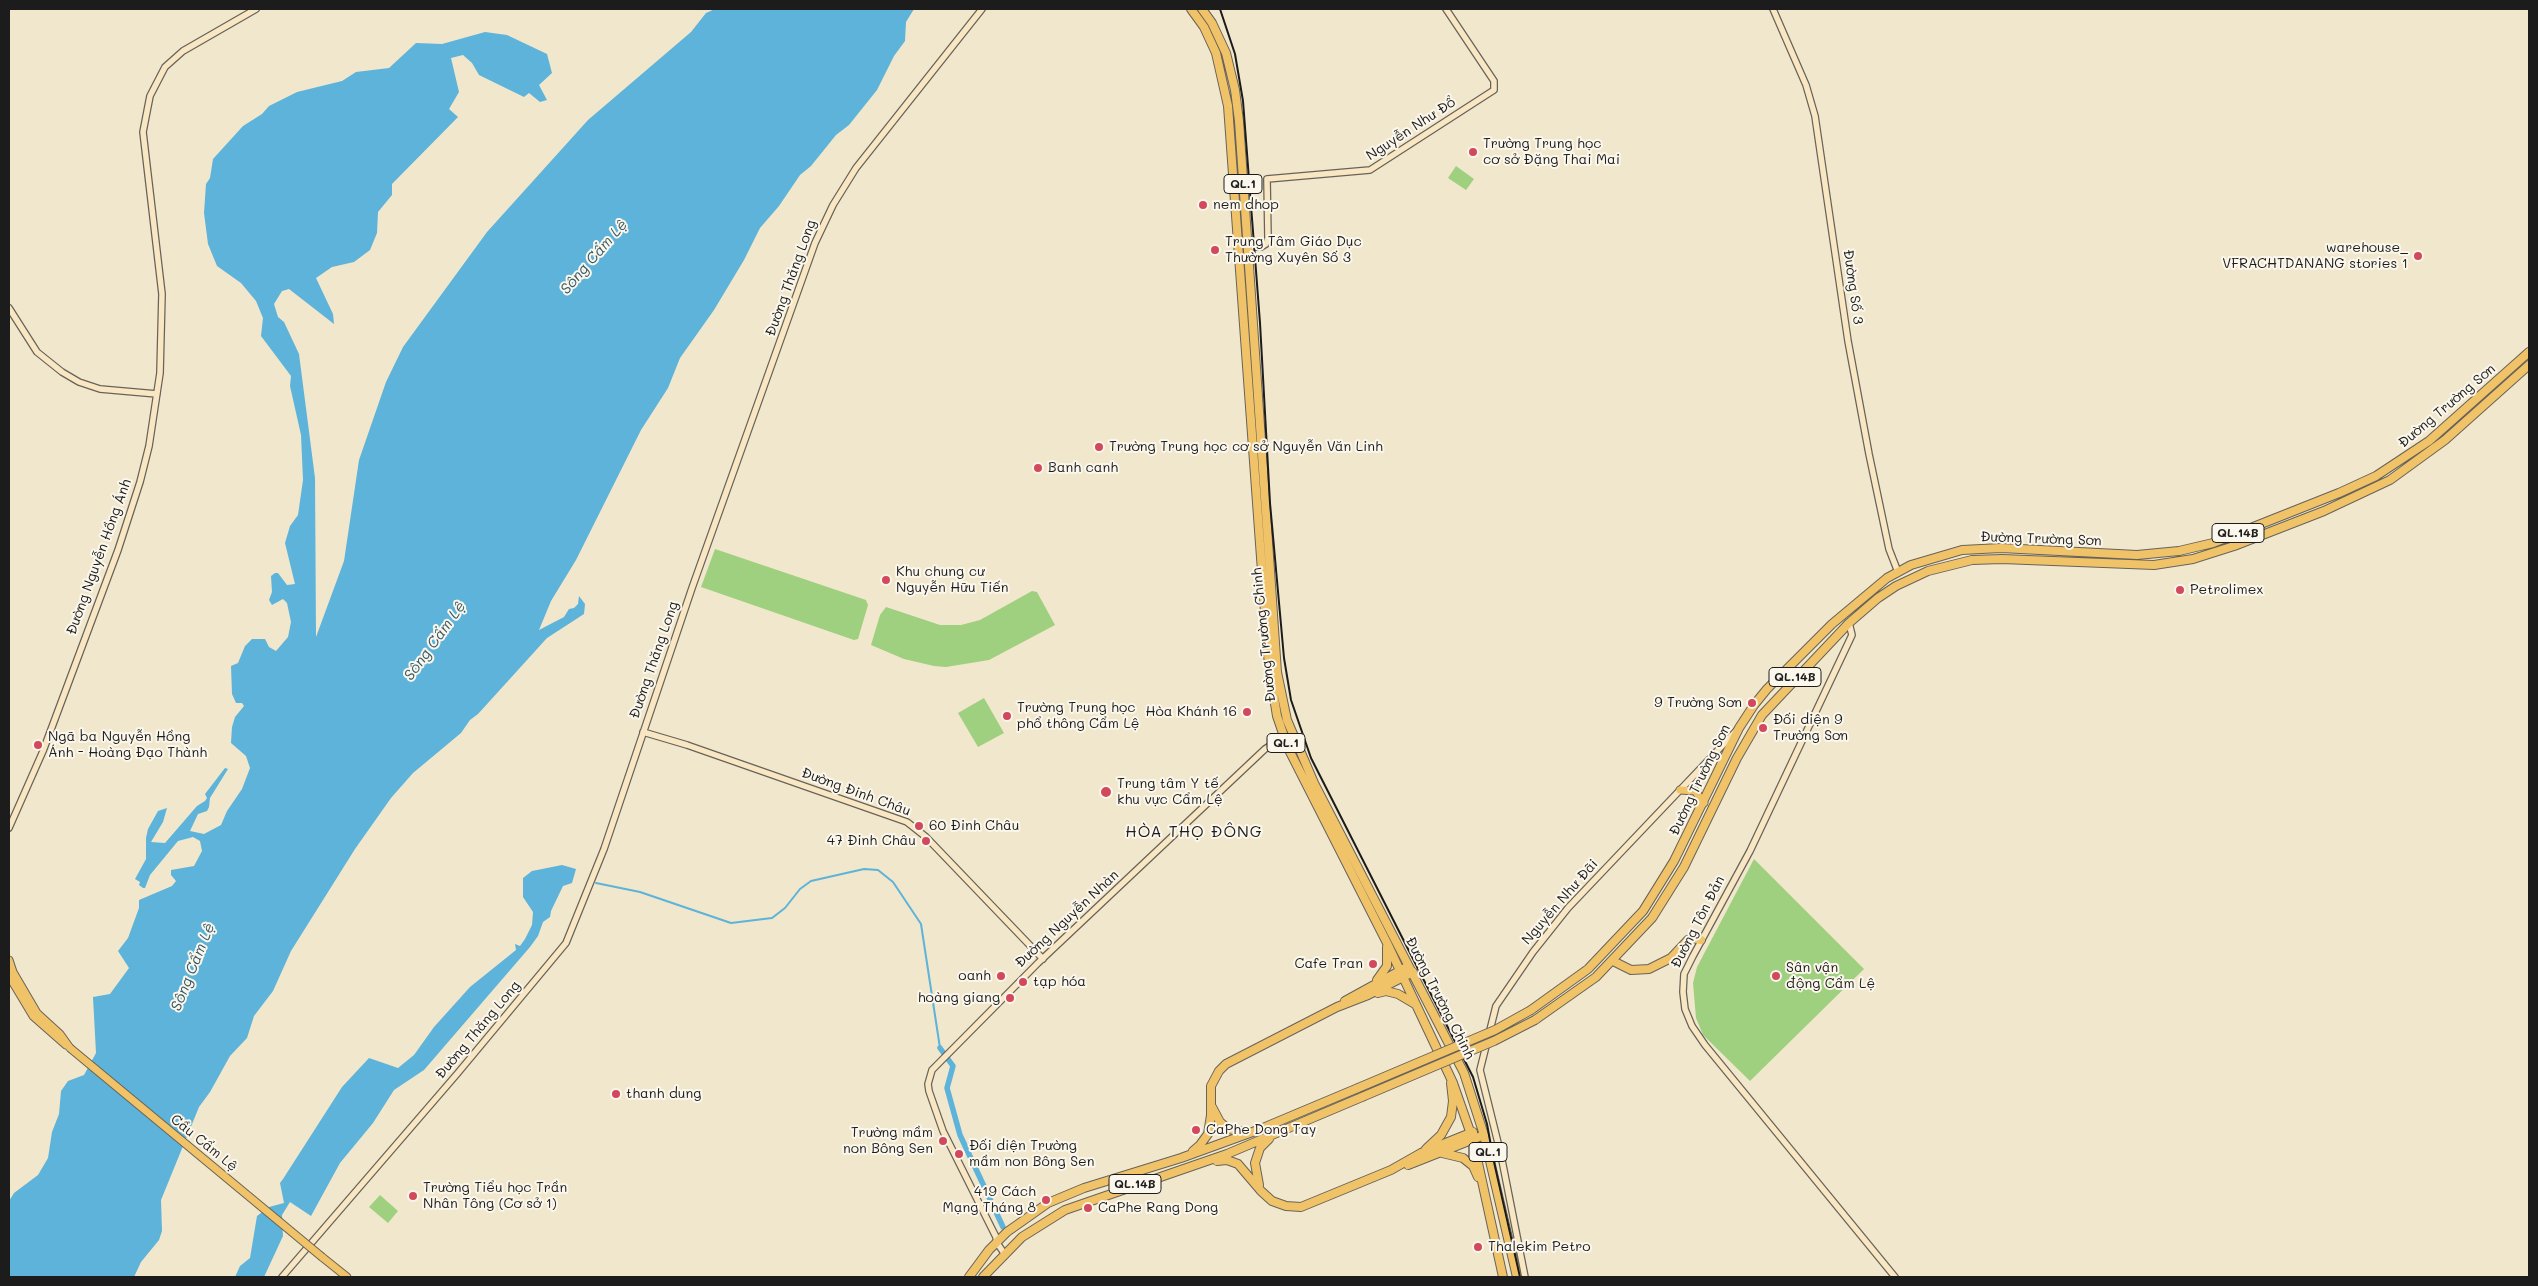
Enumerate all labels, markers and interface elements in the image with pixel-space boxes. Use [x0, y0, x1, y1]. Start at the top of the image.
street label: Nguyễn Như Đổ [1363, 94, 1459, 164]
place label: Trường Trung học cơ sở Đặng Thai Mai [1483, 136, 1620, 168]
marker: Trường Trung học cơ sở Đặng Thai Mai [1467, 146, 1479, 158]
road number: QL.1 [1224, 174, 1262, 193]
place label: nem dhop [1213, 197, 1279, 213]
marker: nem dhop [1197, 199, 1209, 211]
water label: Sông Cẩm Lệ [557, 216, 631, 298]
street label: Đường Thăng Long [762, 217, 820, 339]
place label: Trung Tâm Giáo Dục Thường Xuyên Số 3 [1225, 234, 1362, 266]
place label: warehouse_ VFRACHTDANANG stories 1 [2222, 240, 2408, 272]
marker: Trung Tâm Giáo Dục Thường Xuyên Số 3 [1209, 244, 1221, 256]
street label: Đường Số 3 [1839, 249, 1867, 325]
marker: warehouse_ VFRACHTDANANG stories 1 [2412, 250, 2424, 262]
street label: Đường Trường Sơn [2395, 361, 2499, 451]
place label: Trường Trung học cơ sở Nguyễn Văn Linh [1109, 439, 1383, 455]
marker: Trường Trung học cơ sở Nguyễn Văn Linh [1093, 441, 1105, 453]
place label: Banh canh [1048, 460, 1118, 476]
marker: Banh canh [1032, 462, 1044, 474]
street label: Đường Nguyễn Hồng Ánh [63, 477, 135, 637]
road number: QL.14B [2212, 524, 2264, 542]
street label: Đường Trường Sơn [1980, 528, 2102, 550]
place label: Khu chung cư Nguyễn Hữu Tiến [896, 564, 1009, 596]
street label: Đường Trường Chinh [1249, 567, 1279, 703]
marker: Khu chung cư Nguyễn Hữu Tiến [880, 574, 892, 586]
place label: Petrolimex [2190, 582, 2263, 598]
marker: Petrolimex [2174, 584, 2186, 596]
water label: Sông Cẩm Lệ [400, 598, 470, 684]
street label: Đường Thăng Long [626, 599, 682, 721]
road number: QL.14B [1769, 668, 1821, 686]
place label: 9 Trường Sơn [1654, 695, 1742, 711]
marker: 9 Trường Sơn [1746, 697, 1758, 709]
place label: Trường Trung học phổ thông Cẩm Lệ [1017, 700, 1139, 732]
place label: Hòa Khánh 16 [1146, 704, 1237, 720]
marker: Hòa Khánh 16 [1241, 706, 1253, 718]
marker: Trường Trung học phổ thông Cẩm Lệ [1001, 710, 1013, 722]
place label: Đối diện 9 Trường Sơn [1773, 712, 1848, 744]
street label: Đường Trường Sơn [1666, 722, 1734, 838]
marker: Đối diện 9 Trường Sơn [1757, 722, 1769, 734]
place label: Ngã ba Nguyễn Hồng Ánh - Hoàng Đạo Thành [48, 729, 207, 762]
road number: QL.1 [1267, 734, 1305, 752]
marker: Ngã ba Nguyễn Hồng Ánh - Hoàng Đạo Thành [32, 739, 44, 751]
street label: Đường Đinh Châu [799, 764, 913, 820]
place label: Trung tâm Y tế khu vực Cẩm Lệ [1117, 776, 1223, 809]
marker: Trung tâm Y tế khu vực Cẩm Lệ [1099, 785, 1113, 799]
place label: 60 Đinh Châu [929, 818, 1019, 834]
marker: 60 Đinh Châu [913, 820, 925, 832]
district label: HÒA THỌ ĐÔNG [1124, 822, 1264, 842]
place label: 47 Đinh Châu [827, 833, 916, 849]
marker: 47 Đinh Châu [920, 835, 932, 847]
street label: Nguyễn Như Đãi [1518, 856, 1602, 948]
street label: Đường Nguyễn Nhàn [1012, 867, 1122, 971]
street label: Đường Tôn Đản [1668, 873, 1728, 971]
water label: Sông Cẩm Lệ [167, 920, 219, 1014]
street label: Đường Trường Chinh [1402, 934, 1478, 1062]
place label: Cafe Tran [1294, 956, 1363, 972]
marker: Cafe Tran [1367, 958, 1379, 970]
place label: Sân vận động Cẩm Lệ [1786, 960, 1875, 992]
place label: oanh [958, 968, 991, 984]
marker: oanh [995, 970, 1007, 982]
marker: Sân vận động Cẩm Lệ [1770, 970, 1782, 982]
place label: tạp hóa [1033, 974, 1086, 990]
marker: tạp hóa [1017, 976, 1029, 988]
street label: Đường Thăng Long [432, 978, 524, 1082]
place label: hoàng giang [918, 990, 1000, 1006]
marker: hoàng giang [1004, 992, 1016, 1004]
place label: thanh dung [626, 1086, 701, 1102]
marker: thanh dung [610, 1088, 622, 1100]
street label: Cầu Cẩm Lệ [167, 1111, 241, 1175]
place label: CaPhe Dong Tay [1206, 1122, 1316, 1138]
marker: CaPhe Dong Tay [1190, 1124, 1202, 1136]
place label: Trường mầm non Bông Sen [843, 1125, 933, 1158]
marker: Trường mầm non Bông Sen [937, 1135, 949, 1147]
place label: Đối diện Trường mầm non Bông Sen [969, 1138, 1094, 1170]
road number: QL.1 [1469, 1142, 1507, 1162]
marker: Đối diện Trường mầm non Bông Sen [953, 1148, 965, 1160]
road number: QL.14B [1109, 1174, 1161, 1194]
place label: Trường Tiểu học Trần Nhân Tông (Cơ sở 1) [423, 1180, 567, 1212]
place label: 419 Cách Mạng Tháng 8 [943, 1184, 1036, 1216]
marker: Trường Tiểu học Trần Nhân Tông (Cơ sở 1) [407, 1190, 419, 1202]
marker: 419 Cách Mạng Tháng 8 [1040, 1194, 1052, 1206]
place label: CaPhe Rang Dong [1098, 1200, 1218, 1216]
marker: CaPhe Rang Dong [1082, 1202, 1094, 1214]
place label: Thalekim Petro [1488, 1239, 1591, 1255]
marker: Thalekim Petro [1472, 1241, 1484, 1253]

